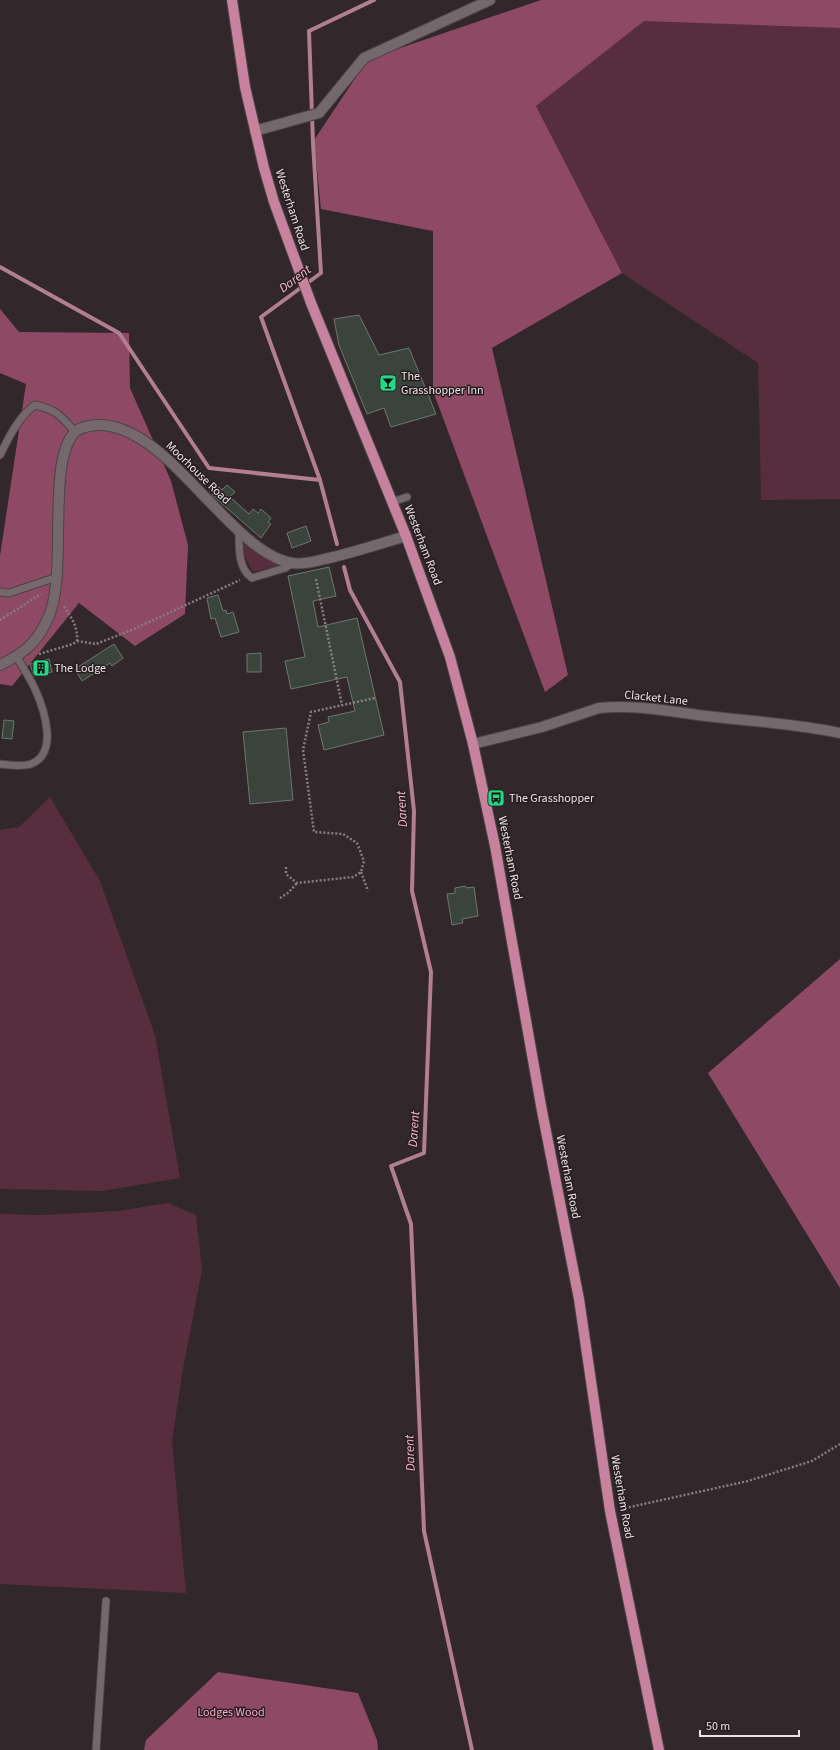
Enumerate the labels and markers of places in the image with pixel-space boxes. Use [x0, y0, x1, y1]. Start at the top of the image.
place label: The Grasshopper Inn [401, 368, 484, 399]
bar icon: The Grasshopper Inn [378, 373, 398, 393]
building icon: The Lodge [31, 658, 51, 678]
place label: The Lodge [54, 660, 106, 677]
bus stop icon: The Grasshopper [486, 788, 506, 808]
place label: The Grasshopper [509, 790, 595, 807]

